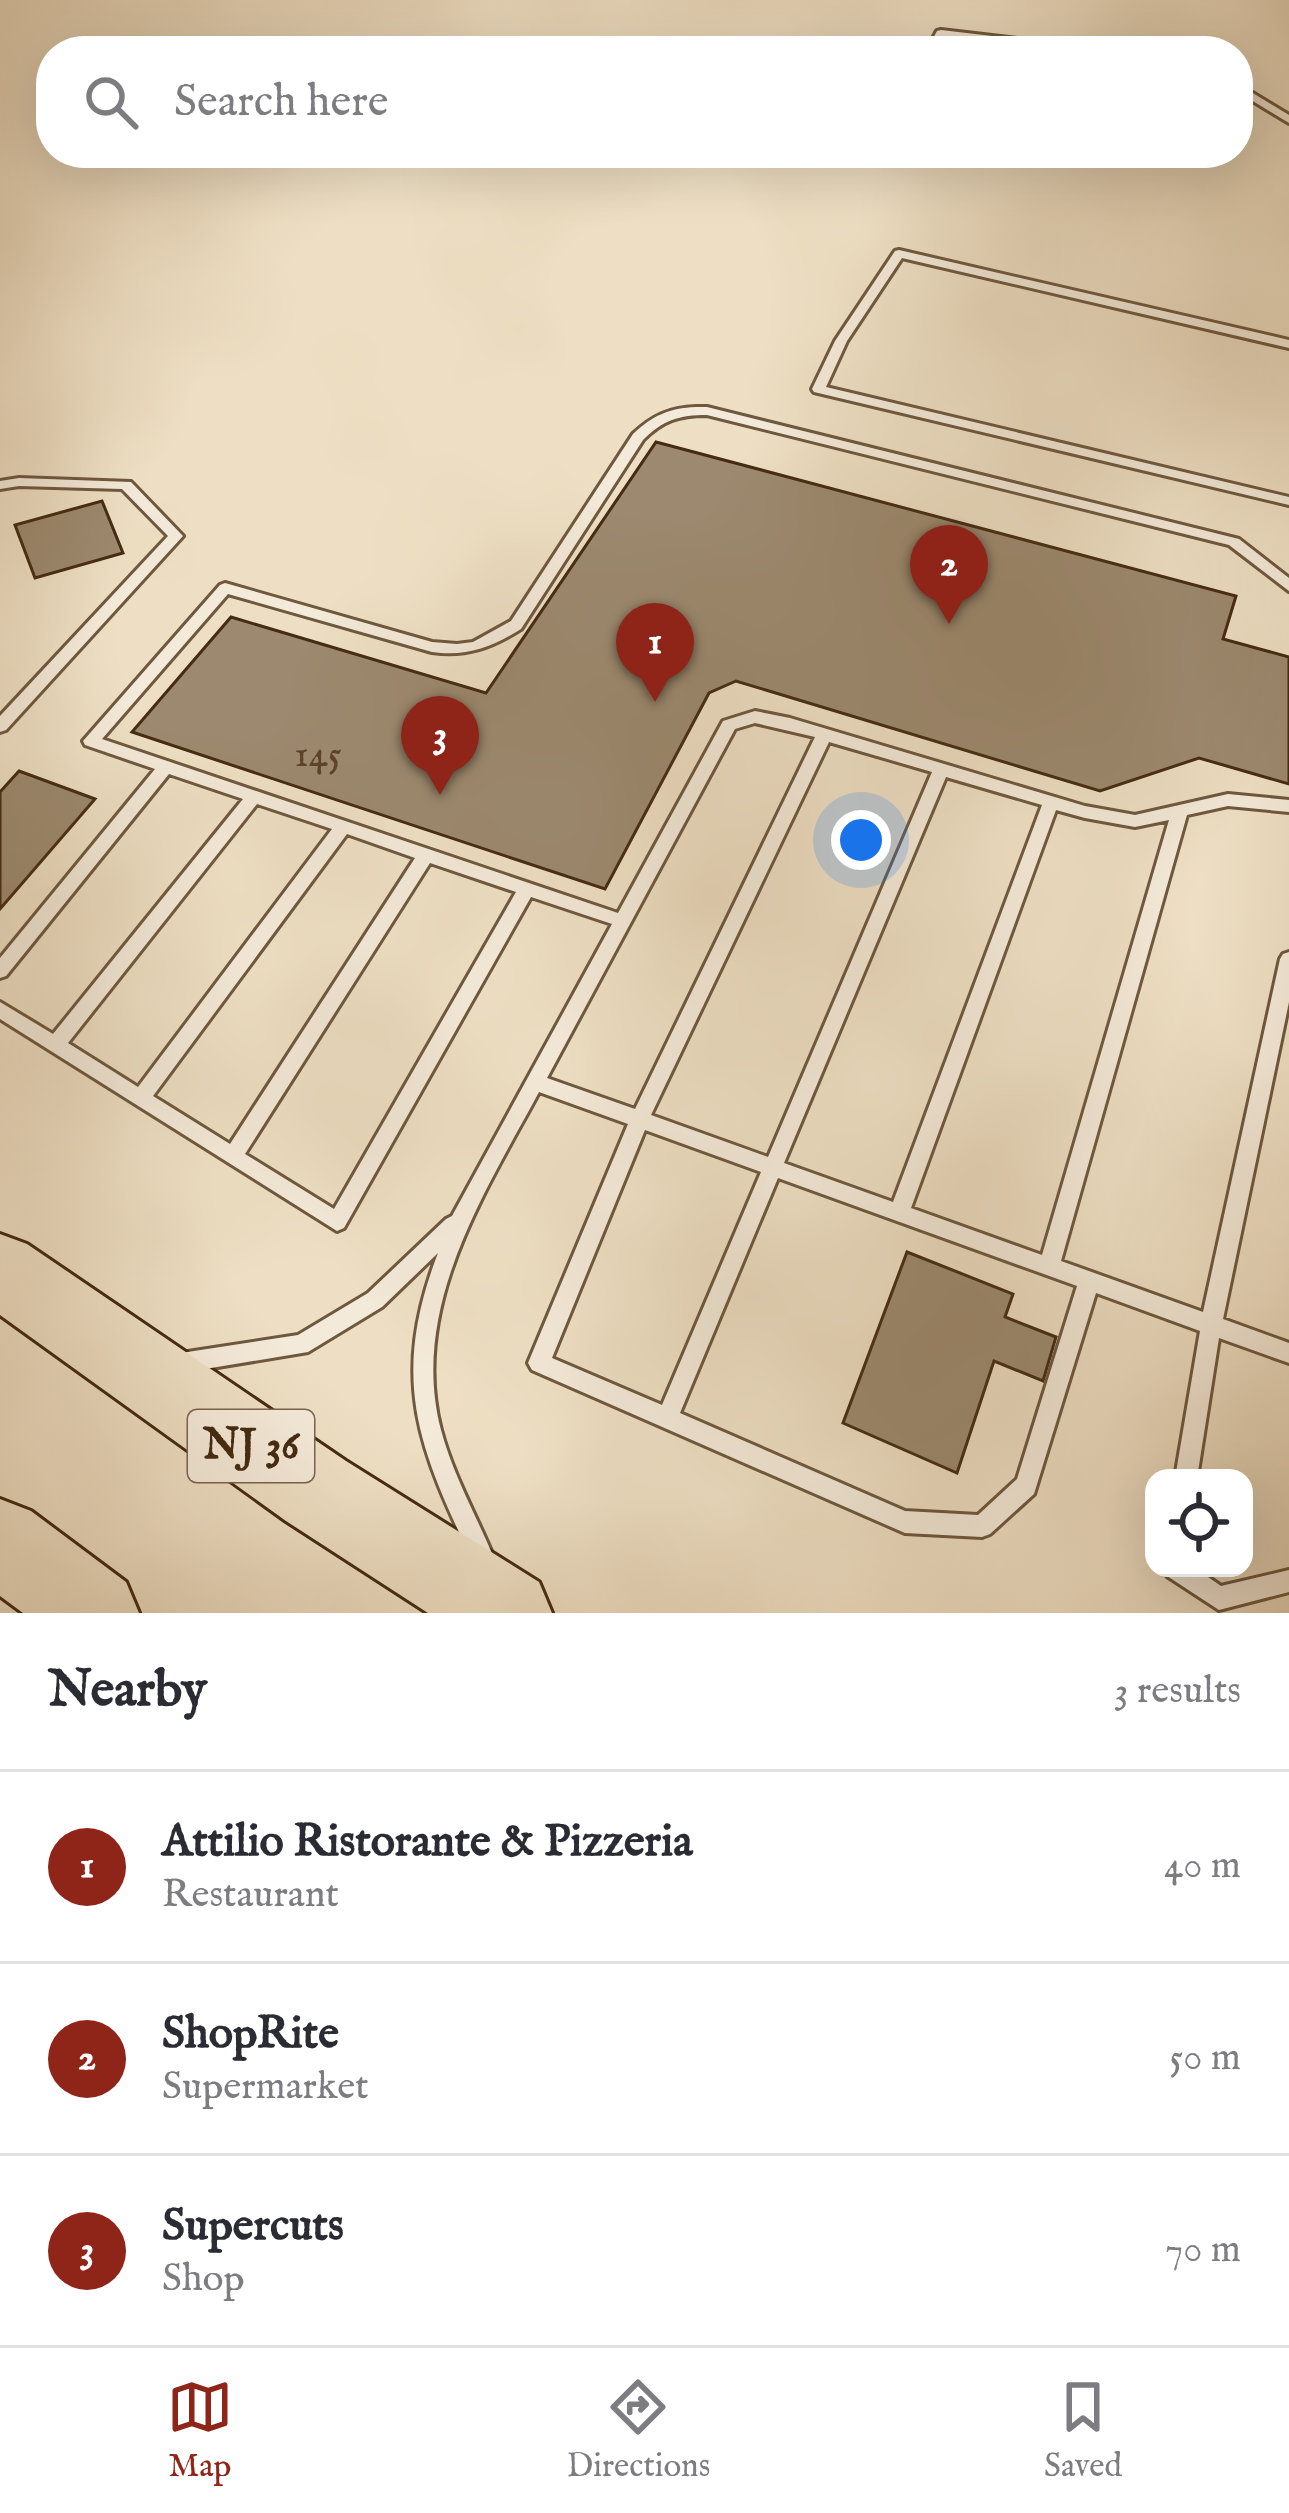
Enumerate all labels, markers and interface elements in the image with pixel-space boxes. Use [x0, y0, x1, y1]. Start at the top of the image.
search box [36, 36, 1253, 168]
icon: search [78, 69, 144, 135]
text: Search here [174, 74, 388, 131]
pin: 2 [910, 525, 988, 624]
pin: 1 [616, 603, 694, 702]
pin: 3 [401, 696, 479, 795]
house number: 145 [294, 731, 342, 780]
your location [831, 810, 891, 870]
road number: NJ 36 [188, 1410, 314, 1482]
map controls [1145, 1469, 1253, 1577]
button: locate [1145, 1469, 1253, 1577]
text: Nearby [48, 1659, 207, 1724]
text: 3 results [1114, 1667, 1241, 1716]
text: Attilio Ristorante & Pizzeria [162, 1814, 693, 1871]
text: 1 [80, 1842, 94, 1891]
text: 40 m [1164, 1842, 1241, 1891]
text: Restaurant [162, 1871, 339, 1920]
text: ShopRite [162, 2006, 339, 2063]
text: 2 [78, 2034, 96, 2083]
text: 50 m [1169, 2034, 1241, 2083]
text: Supermarket [162, 2063, 369, 2112]
text: Supercuts [162, 2198, 344, 2255]
text: 3 [80, 2226, 94, 2275]
text: 70 m [1165, 2226, 1241, 2275]
text: Shop [162, 2255, 245, 2304]
tab: Map [167, 2374, 233, 2488]
tab: Directions [567, 2374, 710, 2488]
tab: Saved [1044, 2374, 1122, 2488]

